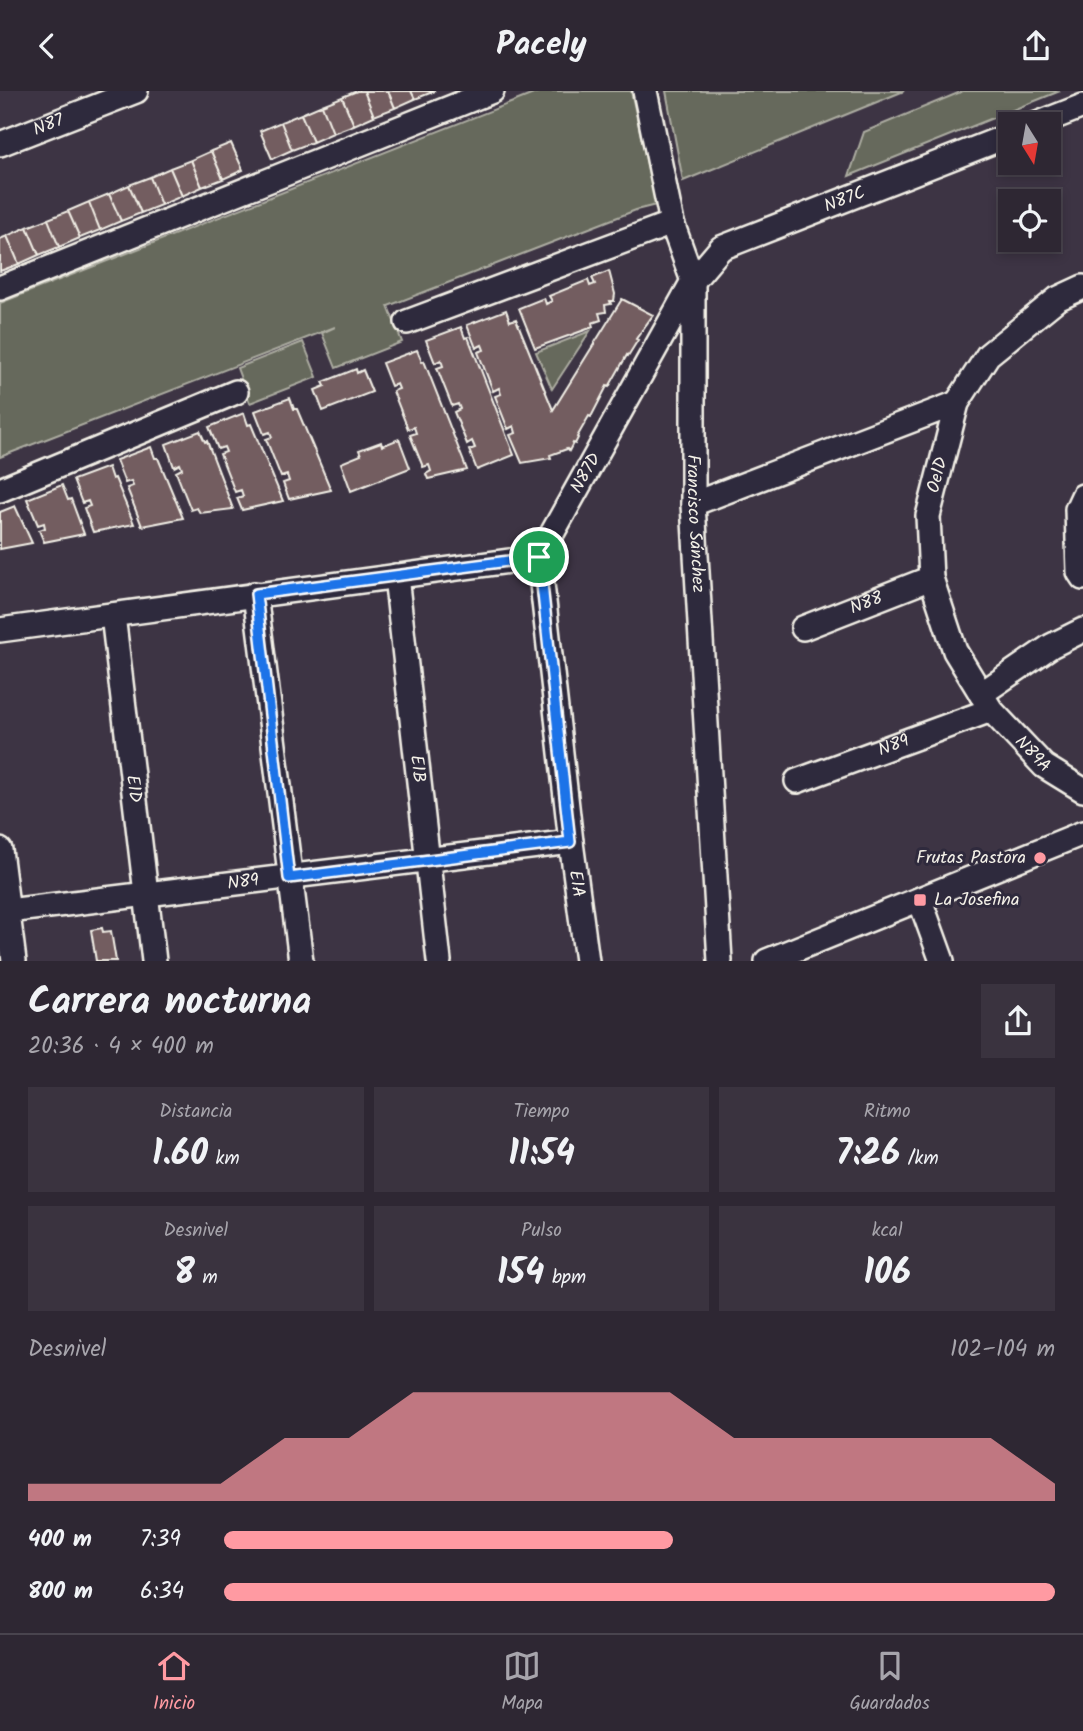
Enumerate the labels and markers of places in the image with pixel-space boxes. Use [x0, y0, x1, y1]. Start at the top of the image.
pin [509, 527, 569, 587]
place label: Frutas Pastora [916, 844, 1026, 873]
marker: Frutas Pastora [1032, 850, 1048, 866]
place label: La Josefina [934, 886, 1019, 915]
marker: La Josefina [912, 892, 928, 908]

